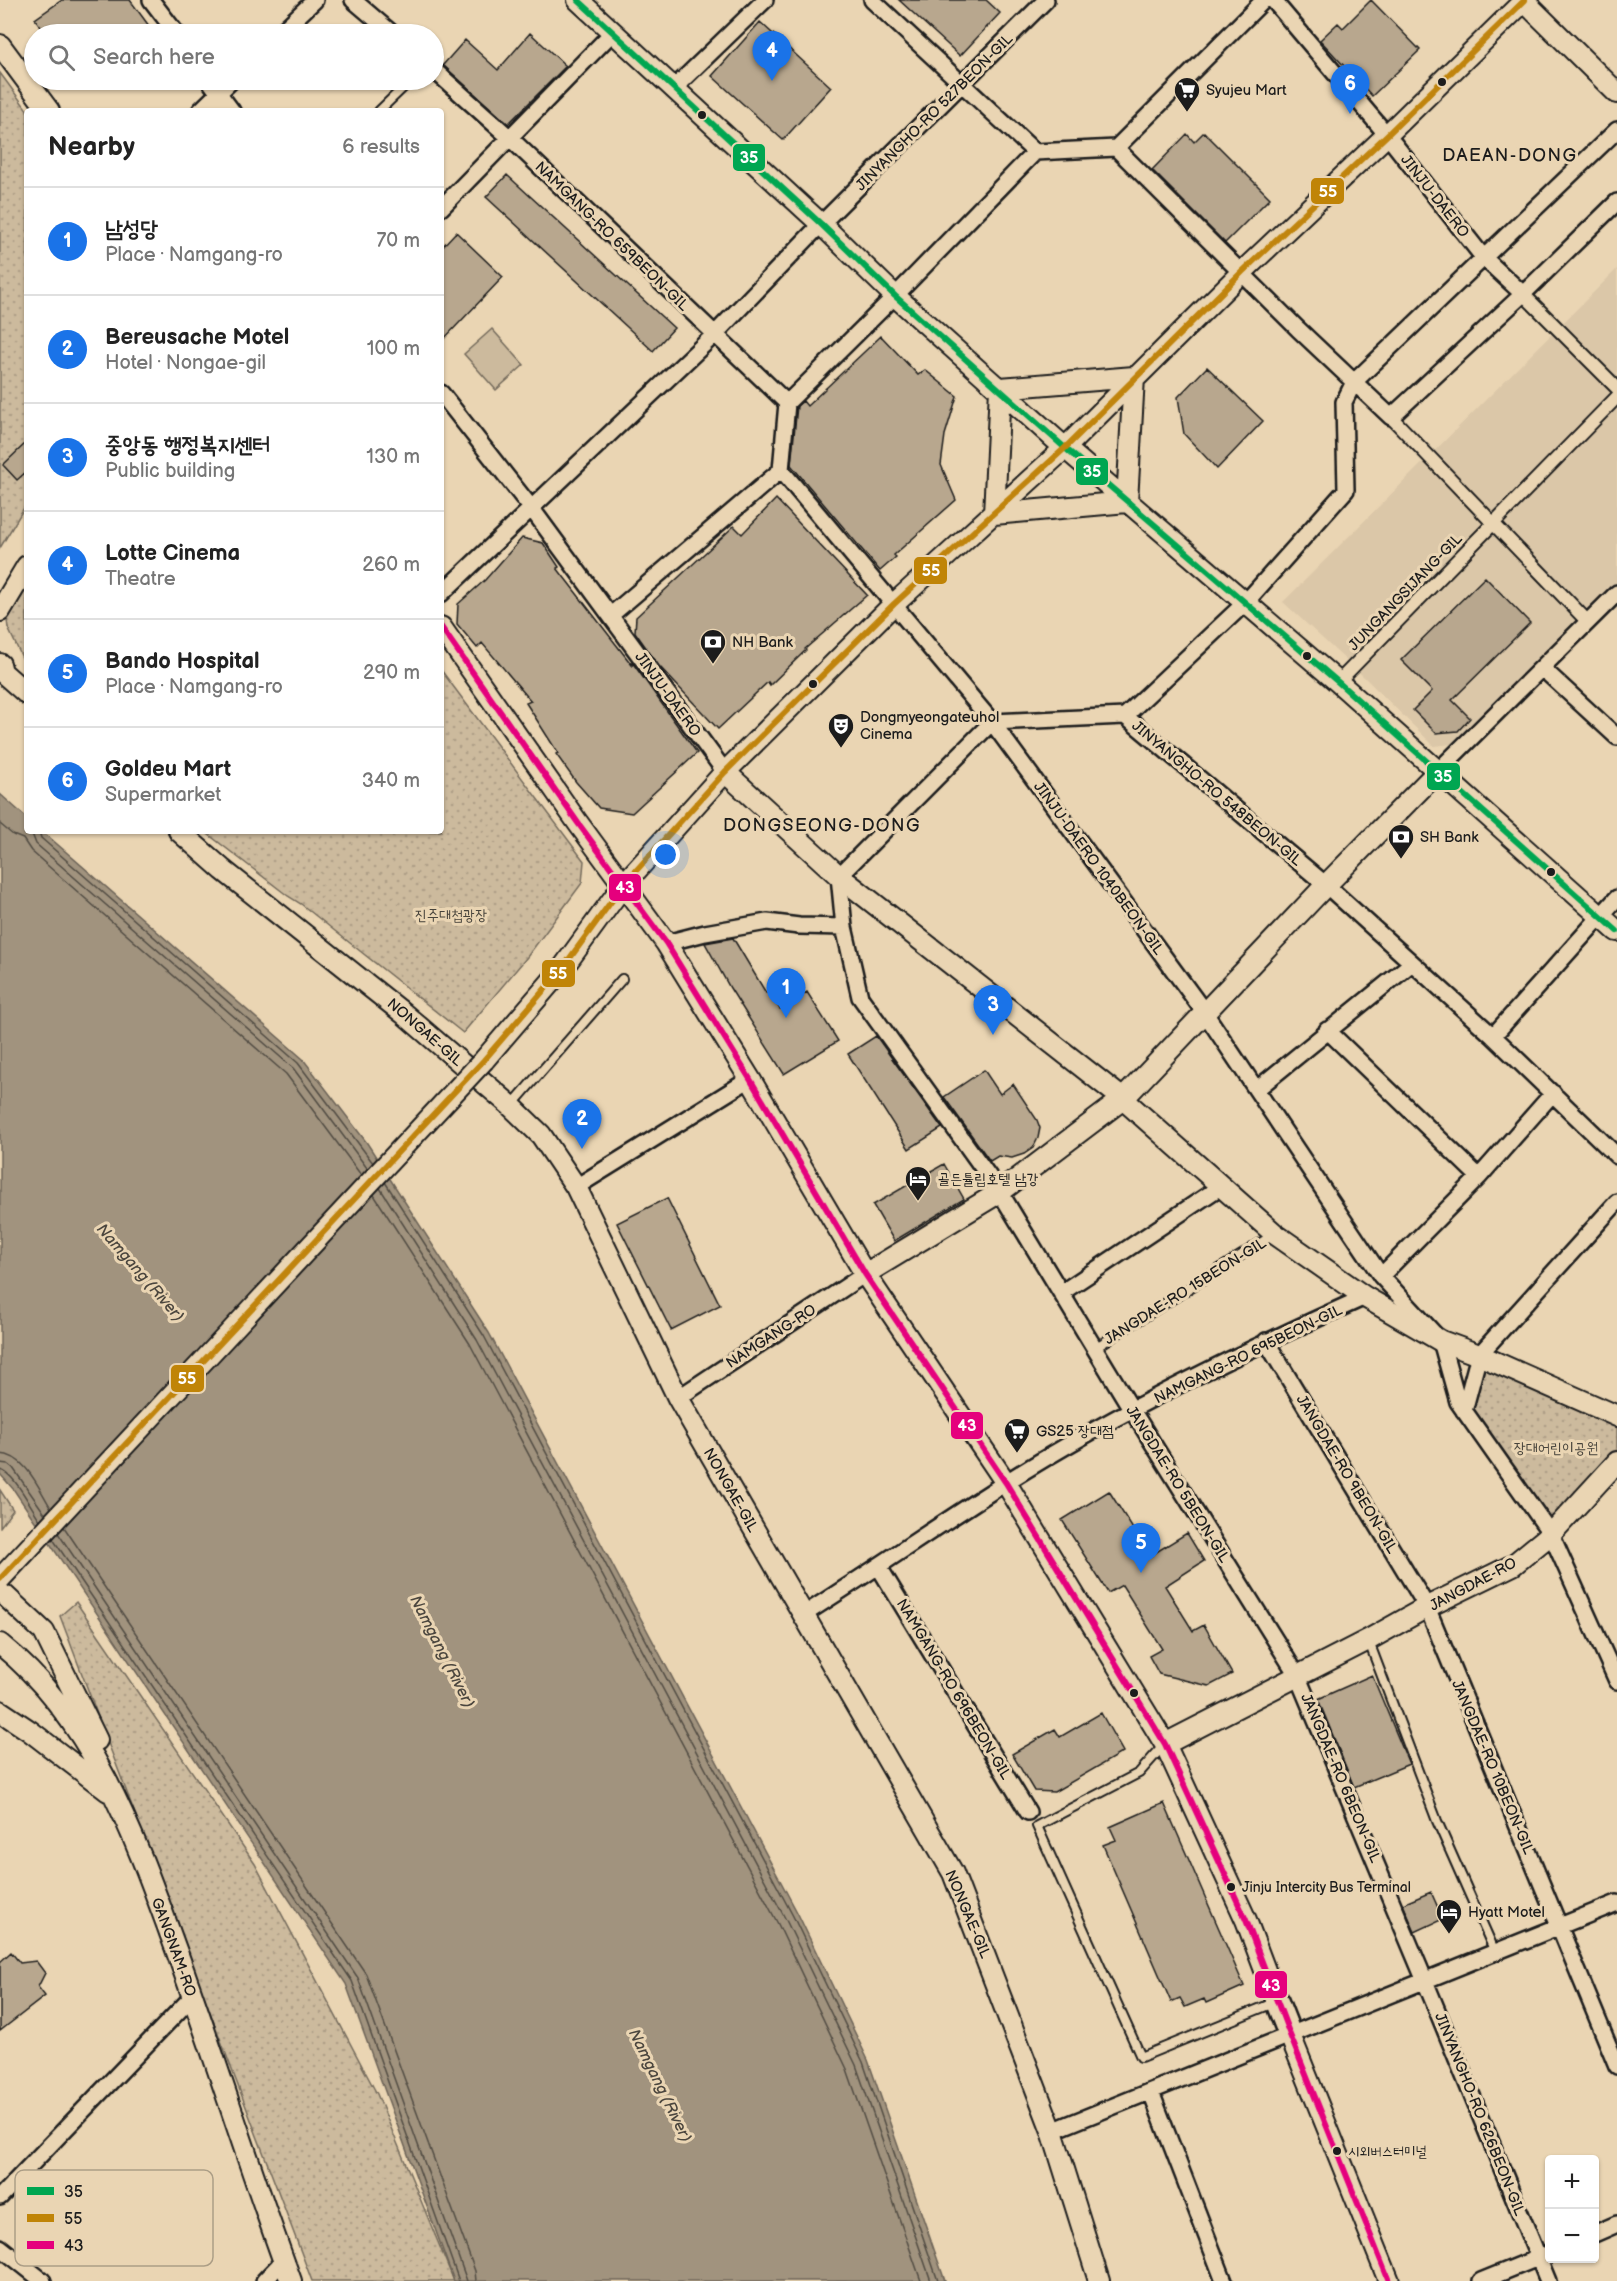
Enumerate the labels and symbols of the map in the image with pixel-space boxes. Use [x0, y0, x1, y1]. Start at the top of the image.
street label: JINYANGHO-RO 527BEON-GIL [852, 29, 1017, 195]
pin: 4 [752, 32, 792, 81]
pin: 6 [1330, 64, 1370, 114]
supermarket icon: Syujeu Mart [1172, 75, 1202, 113]
unlabelled marker [1436, 76, 1448, 88]
place label: Syujeu Mart [1206, 81, 1287, 100]
unlabelled marker [696, 109, 708, 121]
line badge: 35 [732, 143, 766, 172]
district label: DAEAN-DONG [1442, 145, 1578, 166]
text: 35 [740, 149, 758, 168]
street label: JINJU-DAERO [1396, 151, 1473, 242]
street label: NAMGANG-RO 659BEON-GIL [531, 158, 693, 315]
line badge: 55 [1310, 177, 1345, 205]
text: 55 [1319, 183, 1337, 202]
line badge: 35 [1075, 457, 1109, 486]
text: 35 [1083, 463, 1101, 482]
street label: JUNGANGSIJANG-GIL [1344, 529, 1467, 655]
line badge: 55 [913, 556, 948, 585]
text: 55 [922, 562, 940, 581]
bank icon: NH Bank [698, 627, 728, 665]
place label: NH Bank [732, 633, 794, 652]
street label: JINJU-DAERO [630, 648, 705, 740]
unlabelled marker [1301, 650, 1313, 662]
unlabelled marker [807, 678, 819, 690]
place label: Dongmyeongateuhol Cinema [860, 708, 999, 744]
theatre icon: Dongmyeongateuhol Cinema [826, 711, 856, 749]
street label: JINYANGHO-RO 548BEON-GIL [1128, 717, 1306, 870]
line badge: 35 [1426, 762, 1461, 791]
text: 35 [1434, 768, 1452, 787]
street label: JINJU-DAERO 1040BEON-GIL [1029, 778, 1168, 959]
district label: DONGSEONG-DONG [723, 815, 921, 836]
bank icon: SH Bank [1386, 822, 1416, 860]
place label: SH Bank [1420, 828, 1479, 847]
your location [651, 840, 680, 869]
unlabelled marker [1545, 866, 1557, 878]
line badge: 43 [608, 873, 642, 902]
text: 43 [616, 879, 634, 898]
park label: 진주대첩광장 [415, 906, 487, 925]
line badge: 55 [541, 959, 576, 988]
text: 55 [549, 965, 567, 984]
pin: 1 [766, 968, 806, 1018]
pin: 3 [974, 986, 1012, 1035]
street label: NONGAE-GIL [383, 994, 467, 1071]
pin: 2 [562, 1100, 602, 1149]
hotel icon: 골든튤립호텔 남강 [903, 1164, 933, 1202]
place label: 골든튤립호텔 남강 [938, 1170, 1039, 1189]
water label: Namgang (River) [92, 1220, 188, 1326]
street label: JANGDAE-RO 15BEON-GIL [1101, 1234, 1270, 1349]
street label: NAMGANG-RO [723, 1300, 820, 1373]
street label: NAMGANG-RO 695BEON-GIL [1151, 1300, 1346, 1408]
line badge: 55 [170, 1364, 205, 1393]
text: 55 [178, 1370, 196, 1389]
street label: JANGDAE-RO 9BEON-GIL [1292, 1392, 1402, 1557]
street label: JANGDAE-RO 5BEON-GIL [1122, 1402, 1234, 1566]
line badge: 43 [950, 1411, 984, 1440]
supermarket icon: GS25 장대점 [1002, 1416, 1032, 1454]
text: 43 [958, 1417, 976, 1436]
place label: GS25 장대점 [1036, 1422, 1114, 1441]
park label: 장대어린이공원 [1514, 1439, 1598, 1458]
street label: NONGAE-GIL [699, 1445, 762, 1536]
pin: 5 [1122, 1524, 1160, 1573]
street label: JANGDAE-RO [1426, 1554, 1520, 1615]
water label: Namgang (River) [405, 1592, 478, 1711]
street label: NAMGANG-RO 696BEON-GIL [892, 1595, 1015, 1783]
street label: JANGDAE-RO 10BEON-GIL [1447, 1677, 1538, 1857]
unlabelled marker [1128, 1687, 1140, 1699]
street label: JANGDAE-RO 6BEON-GIL [1296, 1691, 1385, 1866]
street label: NONGAE-GIL [940, 1867, 995, 1962]
place label: Jinju Intercity Bus Terminal [1242, 1879, 1411, 1896]
marker: Jinju Intercity Bus Terminal [1225, 1881, 1237, 1893]
street label: GANGNAM-RO [147, 1895, 200, 1999]
hotel icon: Hyatt Motel [1434, 1897, 1464, 1935]
place label: Hyatt Motel [1468, 1903, 1545, 1922]
line badge: 43 [1254, 1970, 1288, 1999]
text: 43 [1262, 1977, 1280, 1996]
street label: JINYANGHO-RO 626BEON-GIL [1430, 2010, 1529, 2219]
water label: Namgang (River) [624, 2026, 695, 2145]
place label: 시외버스터미널 [1348, 2143, 1427, 2160]
marker: 시외버스터미널 [1331, 2145, 1343, 2157]
legend [15, 2170, 213, 2266]
text: 35 [64, 2183, 83, 2202]
text: 55 [64, 2210, 82, 2229]
text: 43 [64, 2237, 84, 2256]

